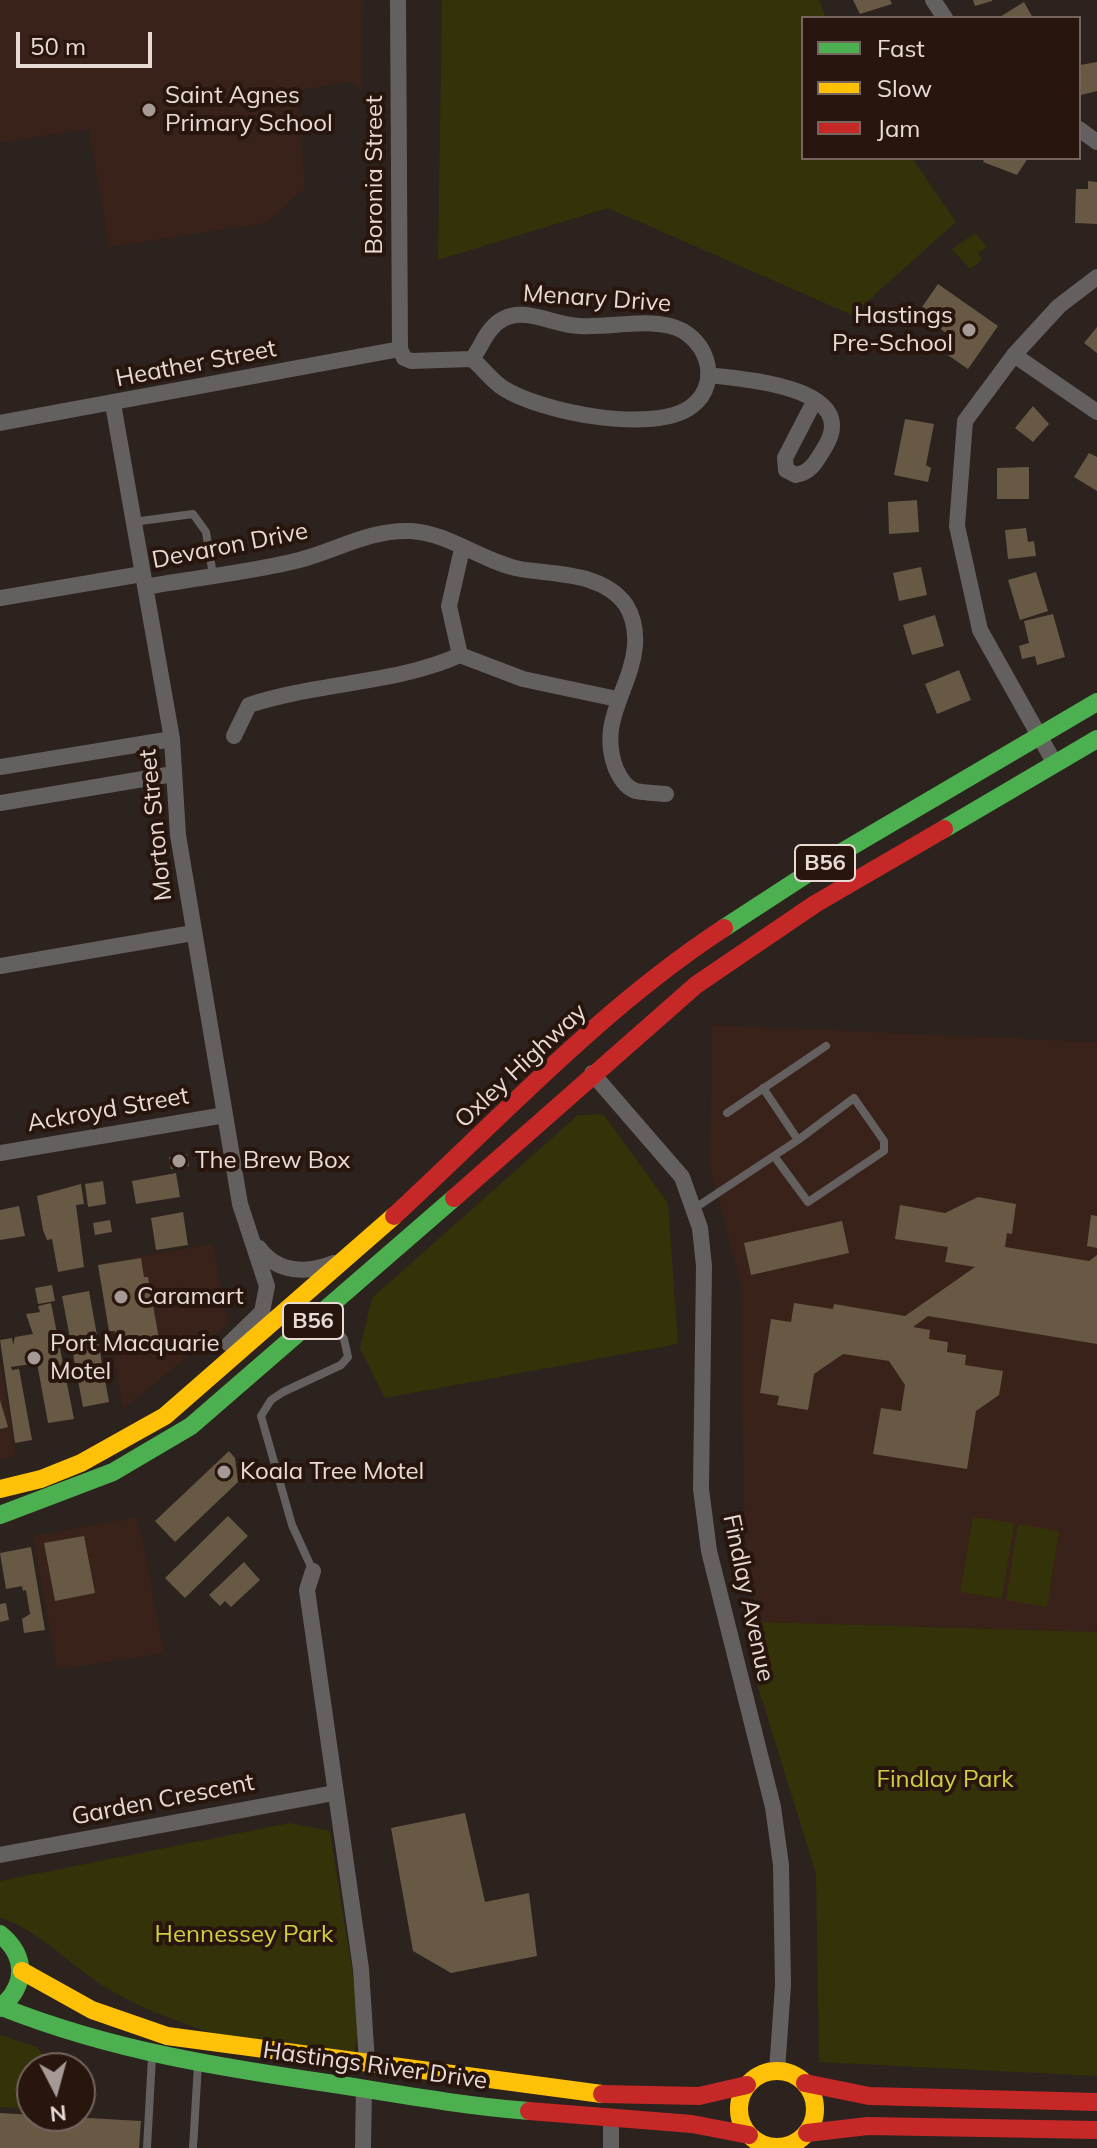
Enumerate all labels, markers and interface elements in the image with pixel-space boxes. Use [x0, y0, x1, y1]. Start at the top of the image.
scale bar [20, 16, 156, 66]
legend [801, 16, 1081, 160]
text: 50 m [30, 31, 86, 61]
text: Fast [877, 33, 925, 63]
text: Slow [877, 73, 932, 103]
place label: Saint Agnes Primary School [165, 82, 333, 138]
street label: Boronia Street [361, 95, 389, 255]
marker: Saint Agnes Primary School [140, 101, 158, 119]
text: Jam [877, 113, 920, 143]
street label: Menary Drive [522, 279, 672, 319]
place label: Hastings Pre-School [832, 302, 953, 358]
marker: Hastings Pre-School [960, 321, 978, 339]
street label: Heather Street [113, 334, 279, 394]
street label: Devaron Drive [150, 517, 310, 575]
street label: Morton Street [134, 748, 178, 902]
road number: B56 [795, 845, 855, 881]
street label: Oxley Highway [449, 998, 593, 1134]
street label: Ackroyd Street [25, 1082, 191, 1138]
place label: The Brew Box [195, 1147, 350, 1175]
marker: The Brew Box [170, 1152, 188, 1170]
place label: Caramart [137, 1283, 244, 1311]
marker: Caramart [112, 1288, 130, 1306]
road number: B56 [283, 1303, 343, 1339]
place label: Port Macquarie Motel [50, 1330, 220, 1386]
marker: Port Macquarie Motel [25, 1349, 43, 1367]
place label: Koala Tree Motel [240, 1458, 424, 1486]
marker: Koala Tree Motel [215, 1463, 233, 1481]
street label: Findlay Avenue [716, 1512, 780, 1684]
park label: Findlay Park [876, 1766, 1014, 1794]
street label: Garden Crescent [69, 1768, 257, 1832]
park label: Hennessey Park [155, 1921, 333, 1949]
street label: Hastings River Drive [261, 2036, 489, 2096]
north arrow [16, 2052, 96, 2132]
text: N [49, 2099, 68, 2129]

